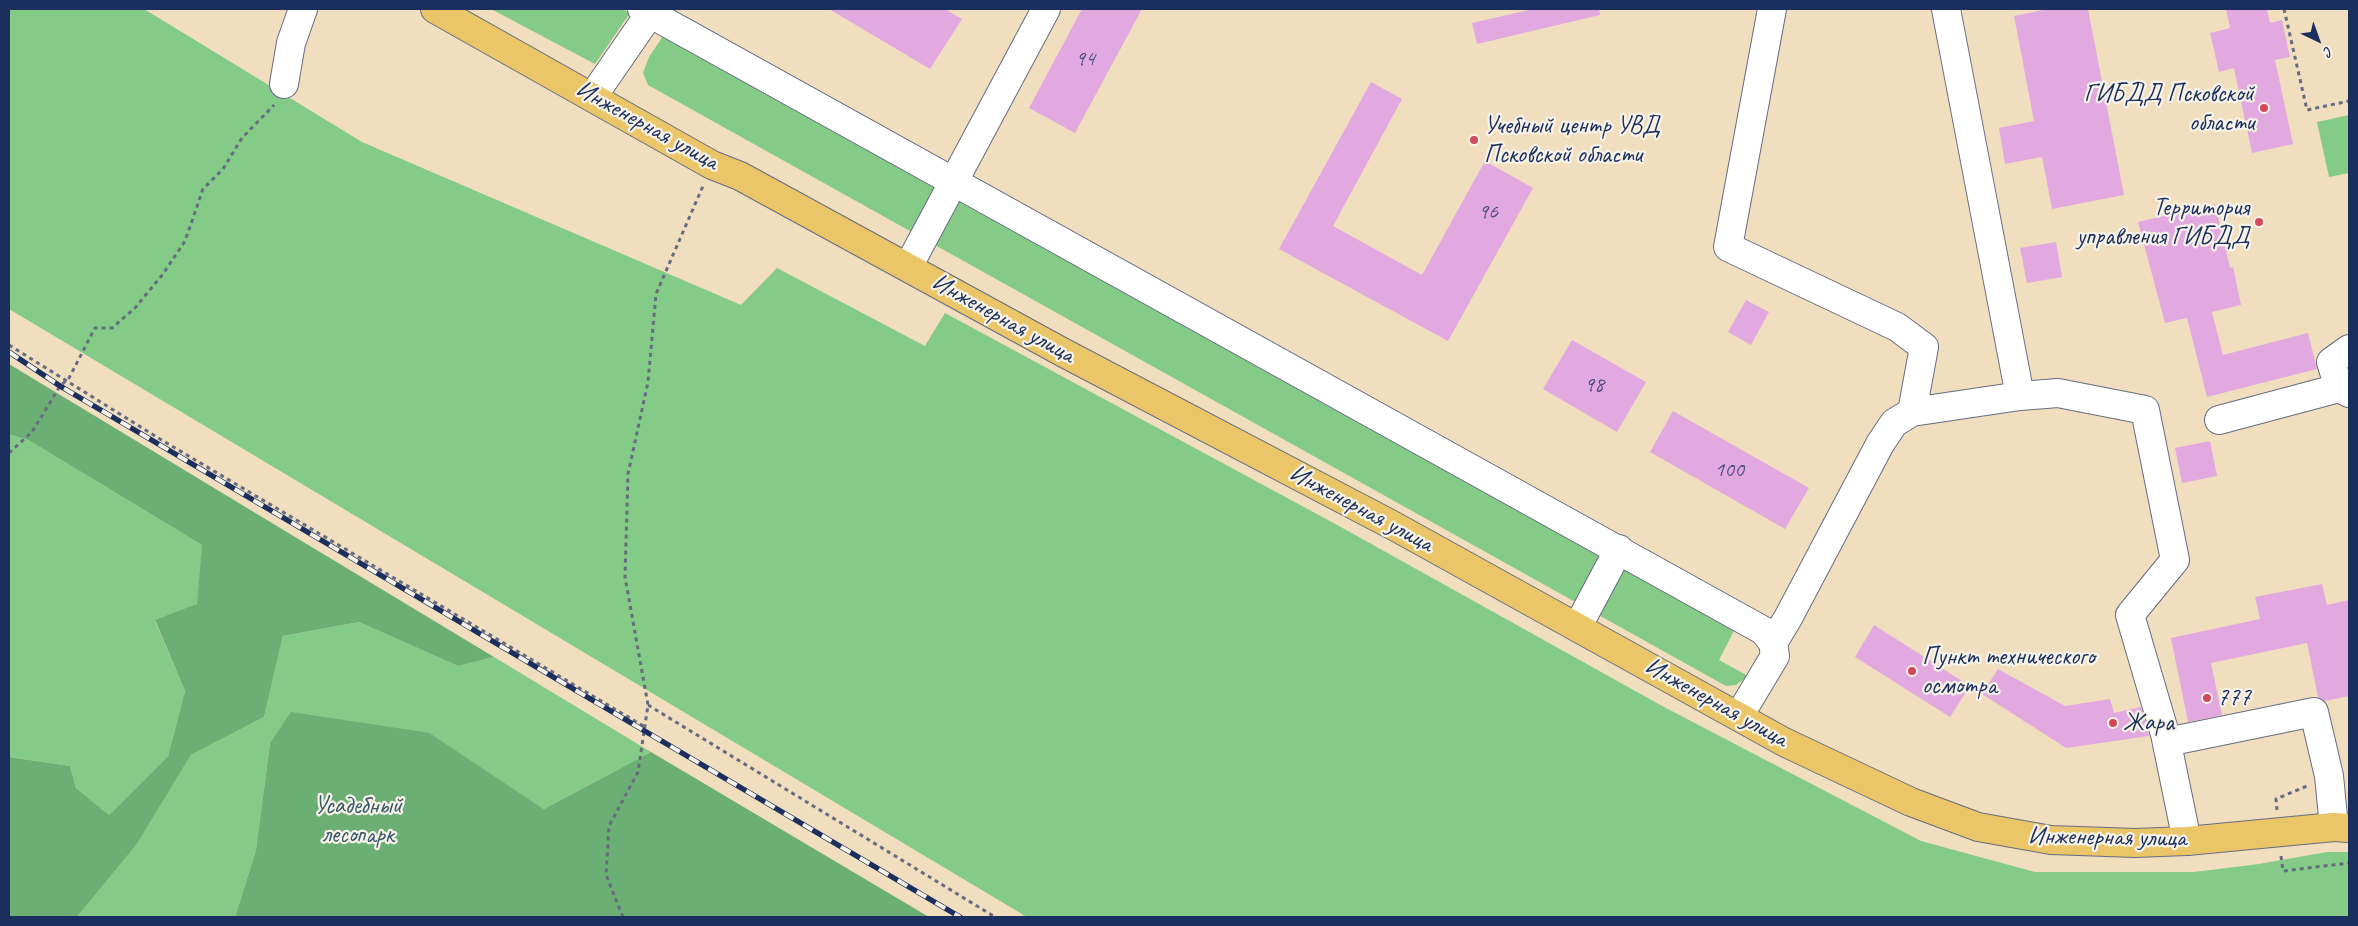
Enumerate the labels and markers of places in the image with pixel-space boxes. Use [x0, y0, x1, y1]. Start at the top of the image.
place label: ГИБДД Псковской области [2084, 79, 2254, 138]
marker: ГИБДД Псковской области [2258, 102, 2270, 114]
place label: Учебный центр УВД Псковской области [1484, 111, 1660, 170]
marker: Учебный центр УВД Псковской области [1468, 134, 1480, 146]
place label: Территория управления ГИБДД [2077, 193, 2249, 252]
marker: Территория управления ГИБДД [2253, 216, 2265, 228]
place label: Пункт технического осмотра [1922, 642, 2095, 701]
marker: Пункт технического осмотра [1906, 665, 1918, 677]
place label: 777 [2217, 683, 2251, 713]
marker: 777 [2201, 692, 2213, 704]
place label: Жара [2123, 708, 2174, 738]
marker: Жара [2107, 717, 2119, 729]

